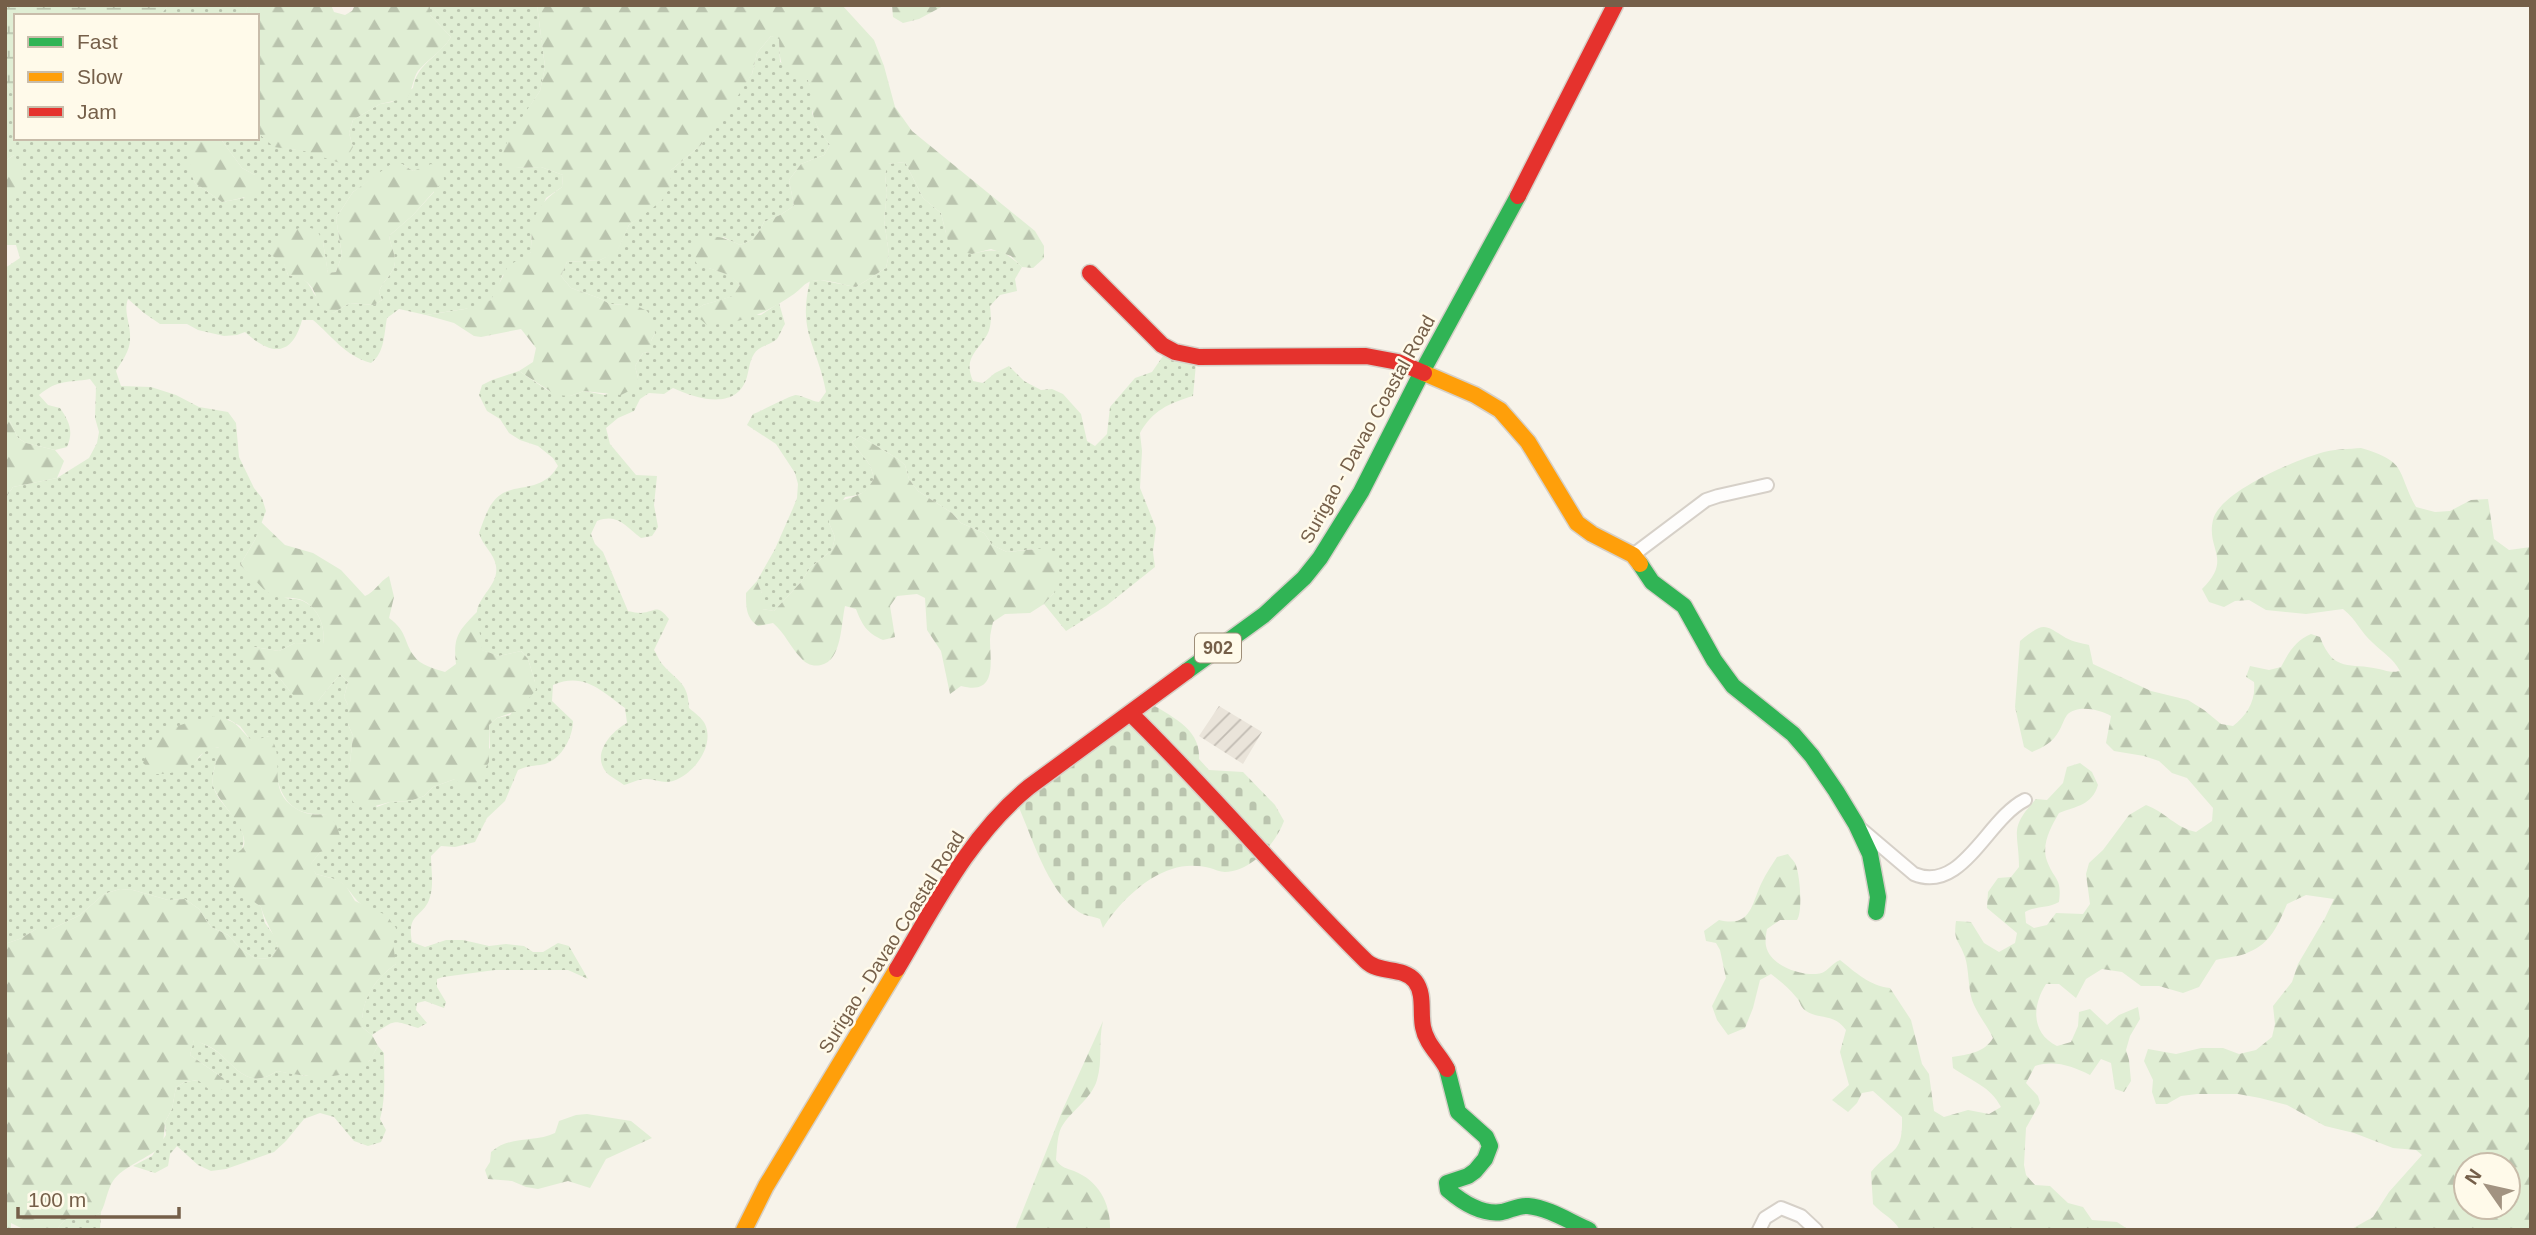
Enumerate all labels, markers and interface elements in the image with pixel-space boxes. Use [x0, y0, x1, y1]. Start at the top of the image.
legend [14, 14, 259, 140]
text: Fast [77, 30, 118, 53]
text: Slow [77, 65, 123, 88]
text: Jam [77, 100, 117, 123]
street label: Surigao - Davao Coastal Road [1296, 311, 1439, 547]
road number: 902 [1195, 634, 1241, 662]
street label: Surigao - Davao Coastal Road [814, 827, 969, 1057]
north arrow [2452, 1151, 2522, 1221]
text: N [2461, 1165, 2486, 1188]
scale bar [18, 1176, 178, 1220]
text: 100 m [28, 1188, 86, 1211]

